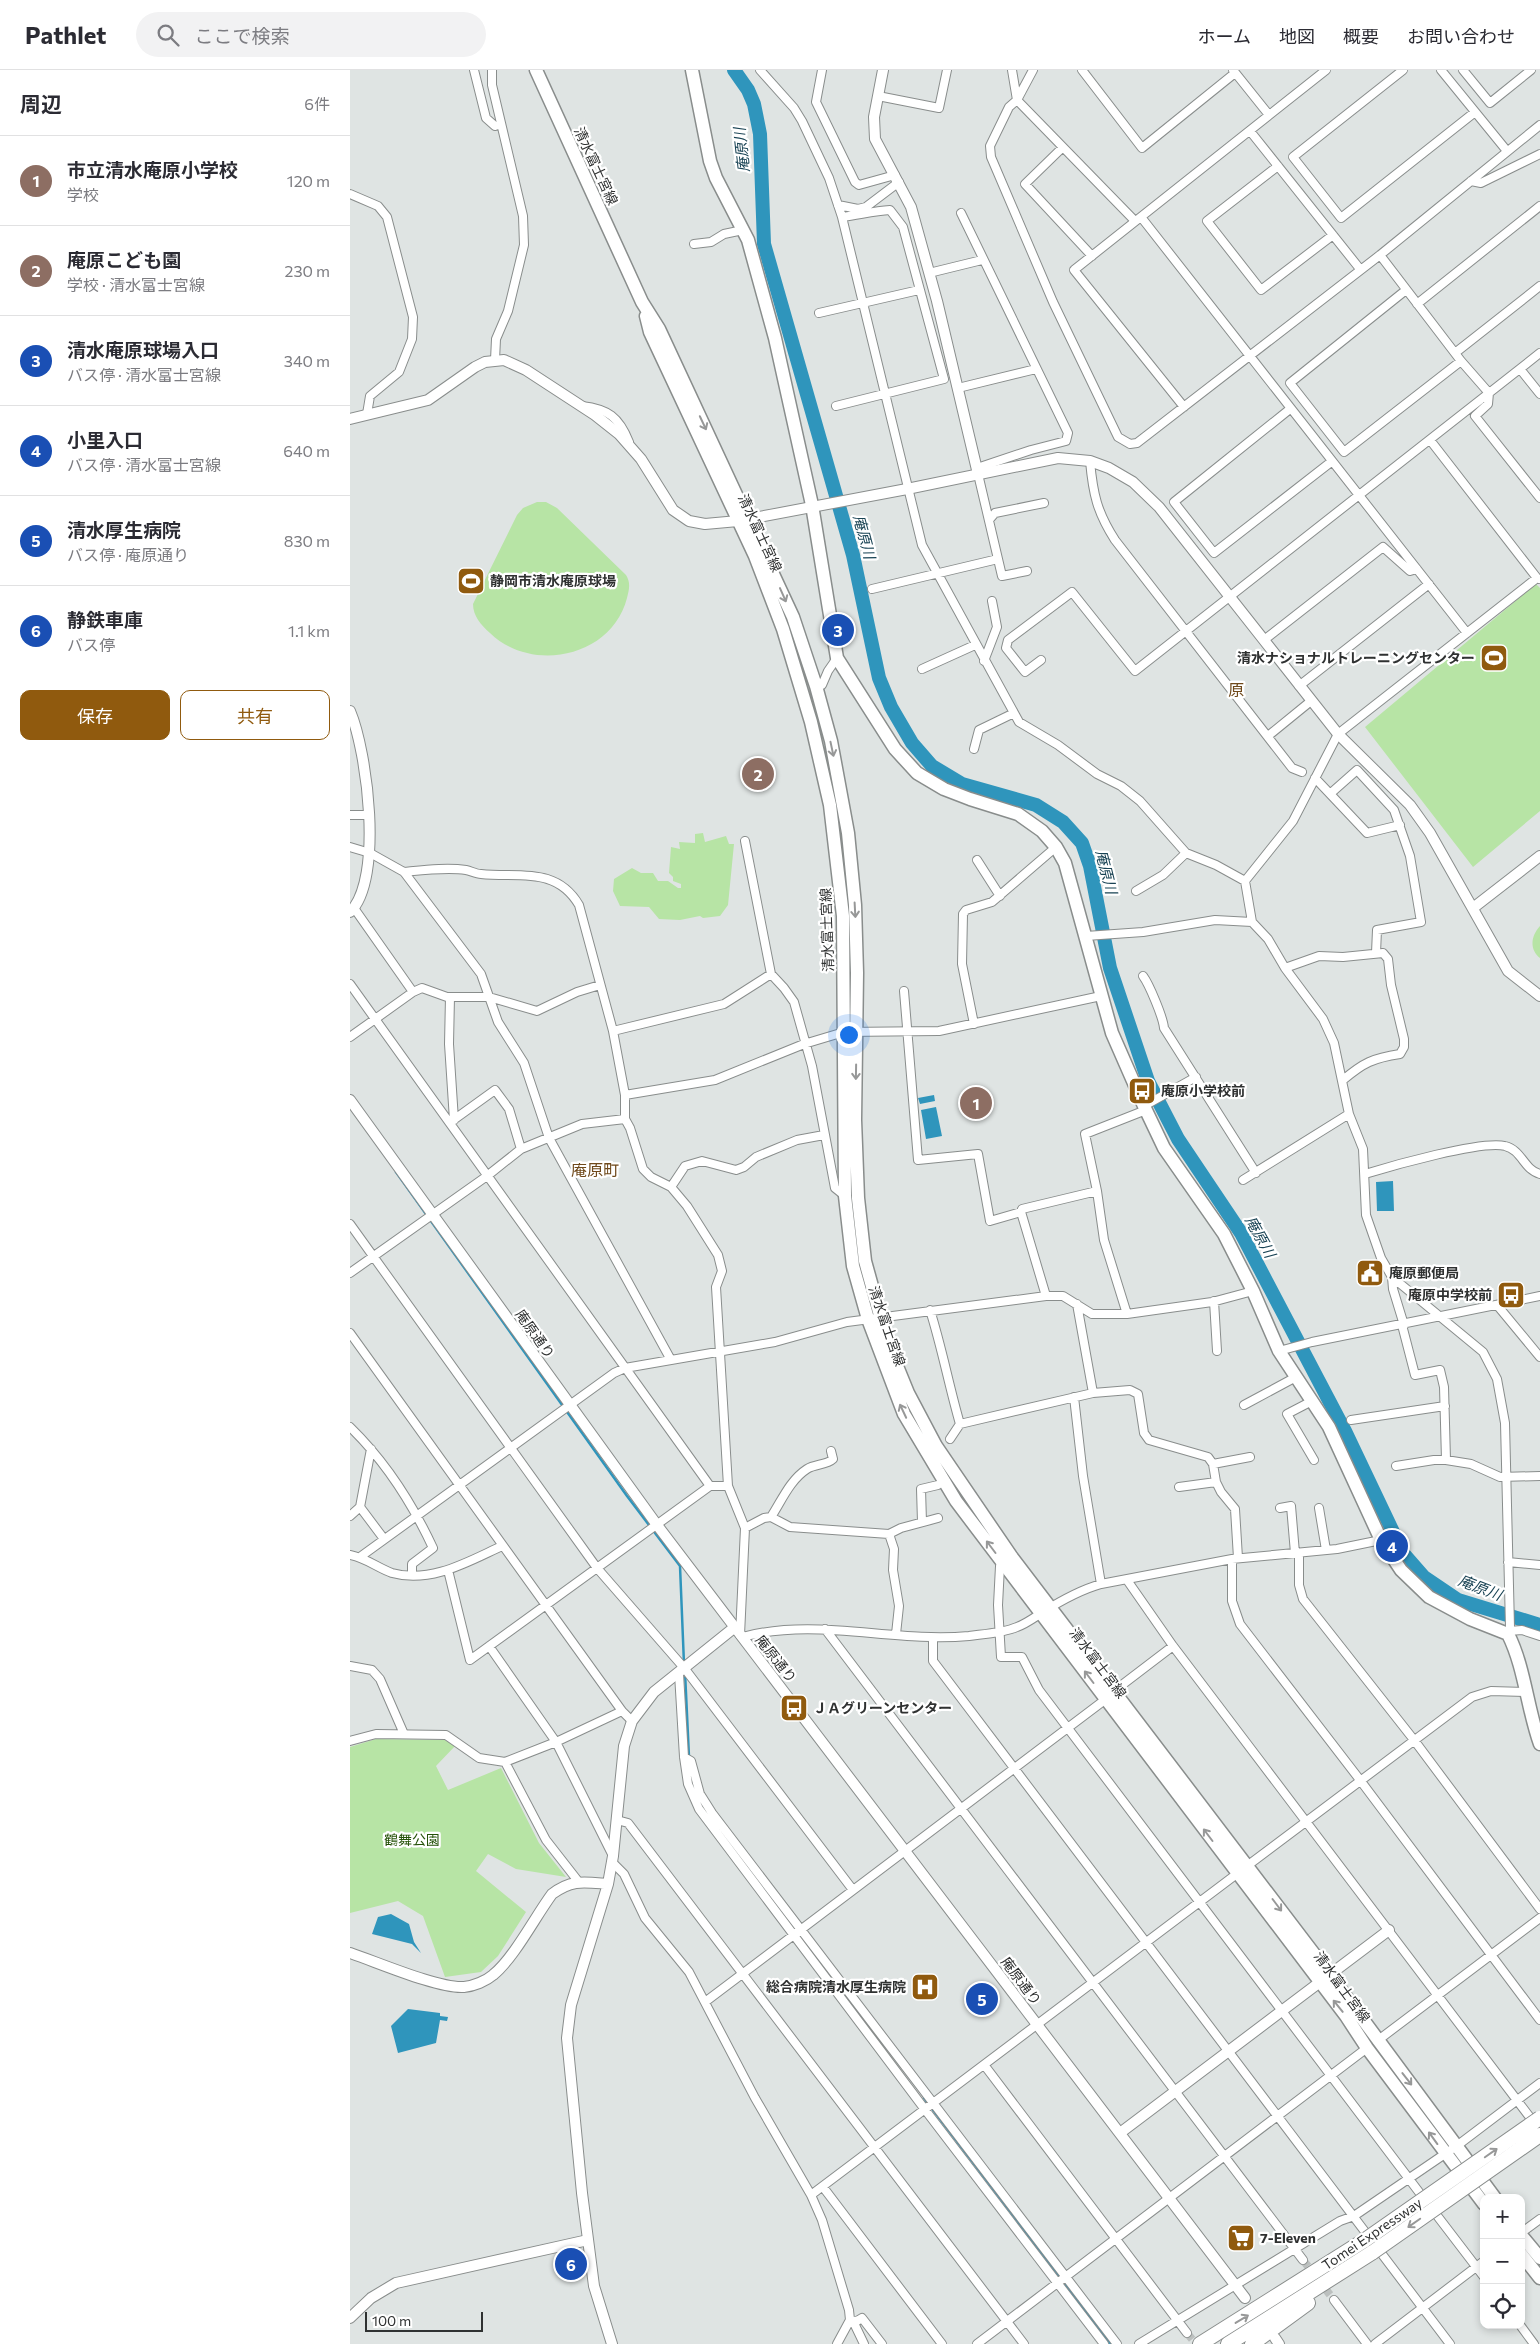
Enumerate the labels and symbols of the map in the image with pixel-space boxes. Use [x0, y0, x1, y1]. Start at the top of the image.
street label: 清水富士宮線 [571, 124, 622, 207]
water label: 庵原川 [729, 125, 752, 173]
one-way arrow [699, 415, 709, 430]
street label: 清水富士宮線 [735, 491, 786, 574]
water label: 庵原川 [850, 513, 880, 563]
sports icon: 静岡市清水庵原球場 [456, 566, 486, 596]
place label: 静岡市清水庵原球場 [490, 572, 616, 589]
one-way arrow [779, 587, 789, 602]
pin: 3 [822, 611, 854, 649]
sports icon: 清水ナショナルトレーニングセンター [1479, 643, 1509, 673]
place label: 清水ナショナルトレーニングセンター [1237, 649, 1475, 666]
district label: 原 [1228, 680, 1244, 699]
one-way arrow [828, 741, 838, 757]
pin: 2 [742, 755, 774, 793]
water label: 庵原川 [1093, 848, 1122, 898]
street label: 清水富士宮線 [817, 888, 836, 972]
one-way arrow [851, 902, 860, 918]
your location [836, 1022, 862, 1048]
one-way arrow [851, 1064, 861, 1080]
bus stop icon: 庵原小学校前 [1127, 1076, 1157, 1106]
place label: 庵原小学校前 [1161, 1082, 1245, 1099]
pin: 1 [960, 1084, 992, 1122]
district label: 庵原町 [571, 1160, 619, 1179]
water label: 庵原川 [1242, 1212, 1281, 1262]
public building icon: 庵原郵便局 [1355, 1258, 1385, 1288]
place label: 庵原郵便局 [1389, 1264, 1459, 1281]
bus stop icon: 庵原中学校前 [1496, 1280, 1526, 1310]
street label: 清水富士宮線 [866, 1283, 909, 1368]
place label: 庵原中学校前 [1408, 1286, 1492, 1303]
street label: 庵原通り [512, 1306, 558, 1362]
one-way arrow [898, 1404, 907, 1419]
pin: 4 [1376, 1527, 1408, 1565]
one-way arrow [986, 1541, 997, 1554]
water label: 庵原川 [1456, 1571, 1506, 1604]
street label: 清水富士宮線 [1066, 1624, 1130, 1701]
street label: 庵原通り [752, 1631, 800, 1686]
one-way arrow [1084, 1670, 1094, 1684]
bus stop icon: ＪＡグリーンセンター [779, 1693, 809, 1723]
place label: ＪＡグリーンセンター [813, 1699, 952, 1716]
one-way arrow [1203, 1829, 1214, 1842]
park label: 鶴舞公園 [384, 1831, 440, 1848]
one-way arrow [1272, 1898, 1282, 1912]
street label: 清水富士宮線 [1311, 1948, 1374, 2026]
street label: 庵原通り [998, 1953, 1045, 2008]
hospital icon: 総合病院清水厚生病院 [910, 1972, 940, 2002]
place label: 総合病院清水厚生病院 [766, 1978, 906, 1995]
pin: 5 [966, 1980, 998, 2018]
one-way arrow [1333, 2000, 1344, 2013]
one-way arrow [1402, 2072, 1412, 2086]
one-way arrow [1428, 2131, 1438, 2145]
one-way arrow [1484, 2148, 1498, 2158]
street label: Tomei Expressway [1318, 2194, 1425, 2273]
one-way arrow [1407, 2218, 1421, 2229]
supermarket icon: 7-Eleven [1226, 2223, 1256, 2253]
place label: 7-Eleven [1260, 2229, 1316, 2246]
pin: 6 [555, 2245, 587, 2283]
scale bar [365, 2309, 482, 2332]
one-way arrow [1234, 2313, 1248, 2323]

